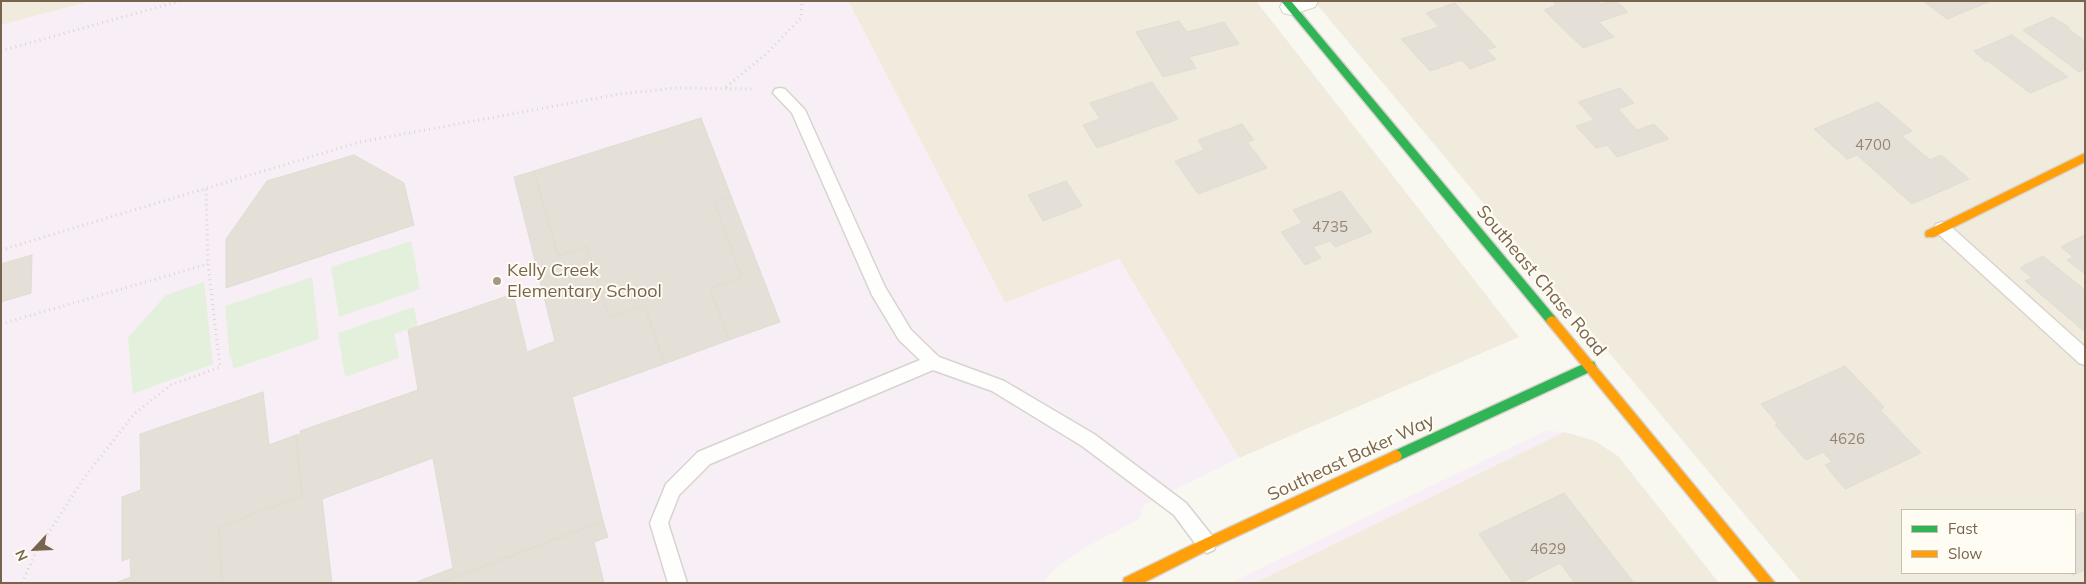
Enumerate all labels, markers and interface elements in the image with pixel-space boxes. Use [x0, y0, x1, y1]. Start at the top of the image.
house number: 4700 [1855, 136, 1891, 154]
street label: Southeast Chase Road [1472, 201, 1610, 361]
house number: 4735 [1312, 218, 1348, 236]
place label: Kelly Creek Elementary School [507, 260, 662, 302]
marker: Kelly Creek Elementary School [491, 275, 503, 287]
street label: Southeast Baker Way [1264, 410, 1438, 506]
house number: 4626 [1829, 430, 1865, 448]
legend [1901, 509, 2076, 574]
text: Fast [1948, 519, 1978, 538]
north arrow [10, 524, 60, 574]
house number: 4629 [1530, 540, 1566, 558]
text: Slow [1948, 544, 1982, 563]
text: N [11, 547, 32, 564]

